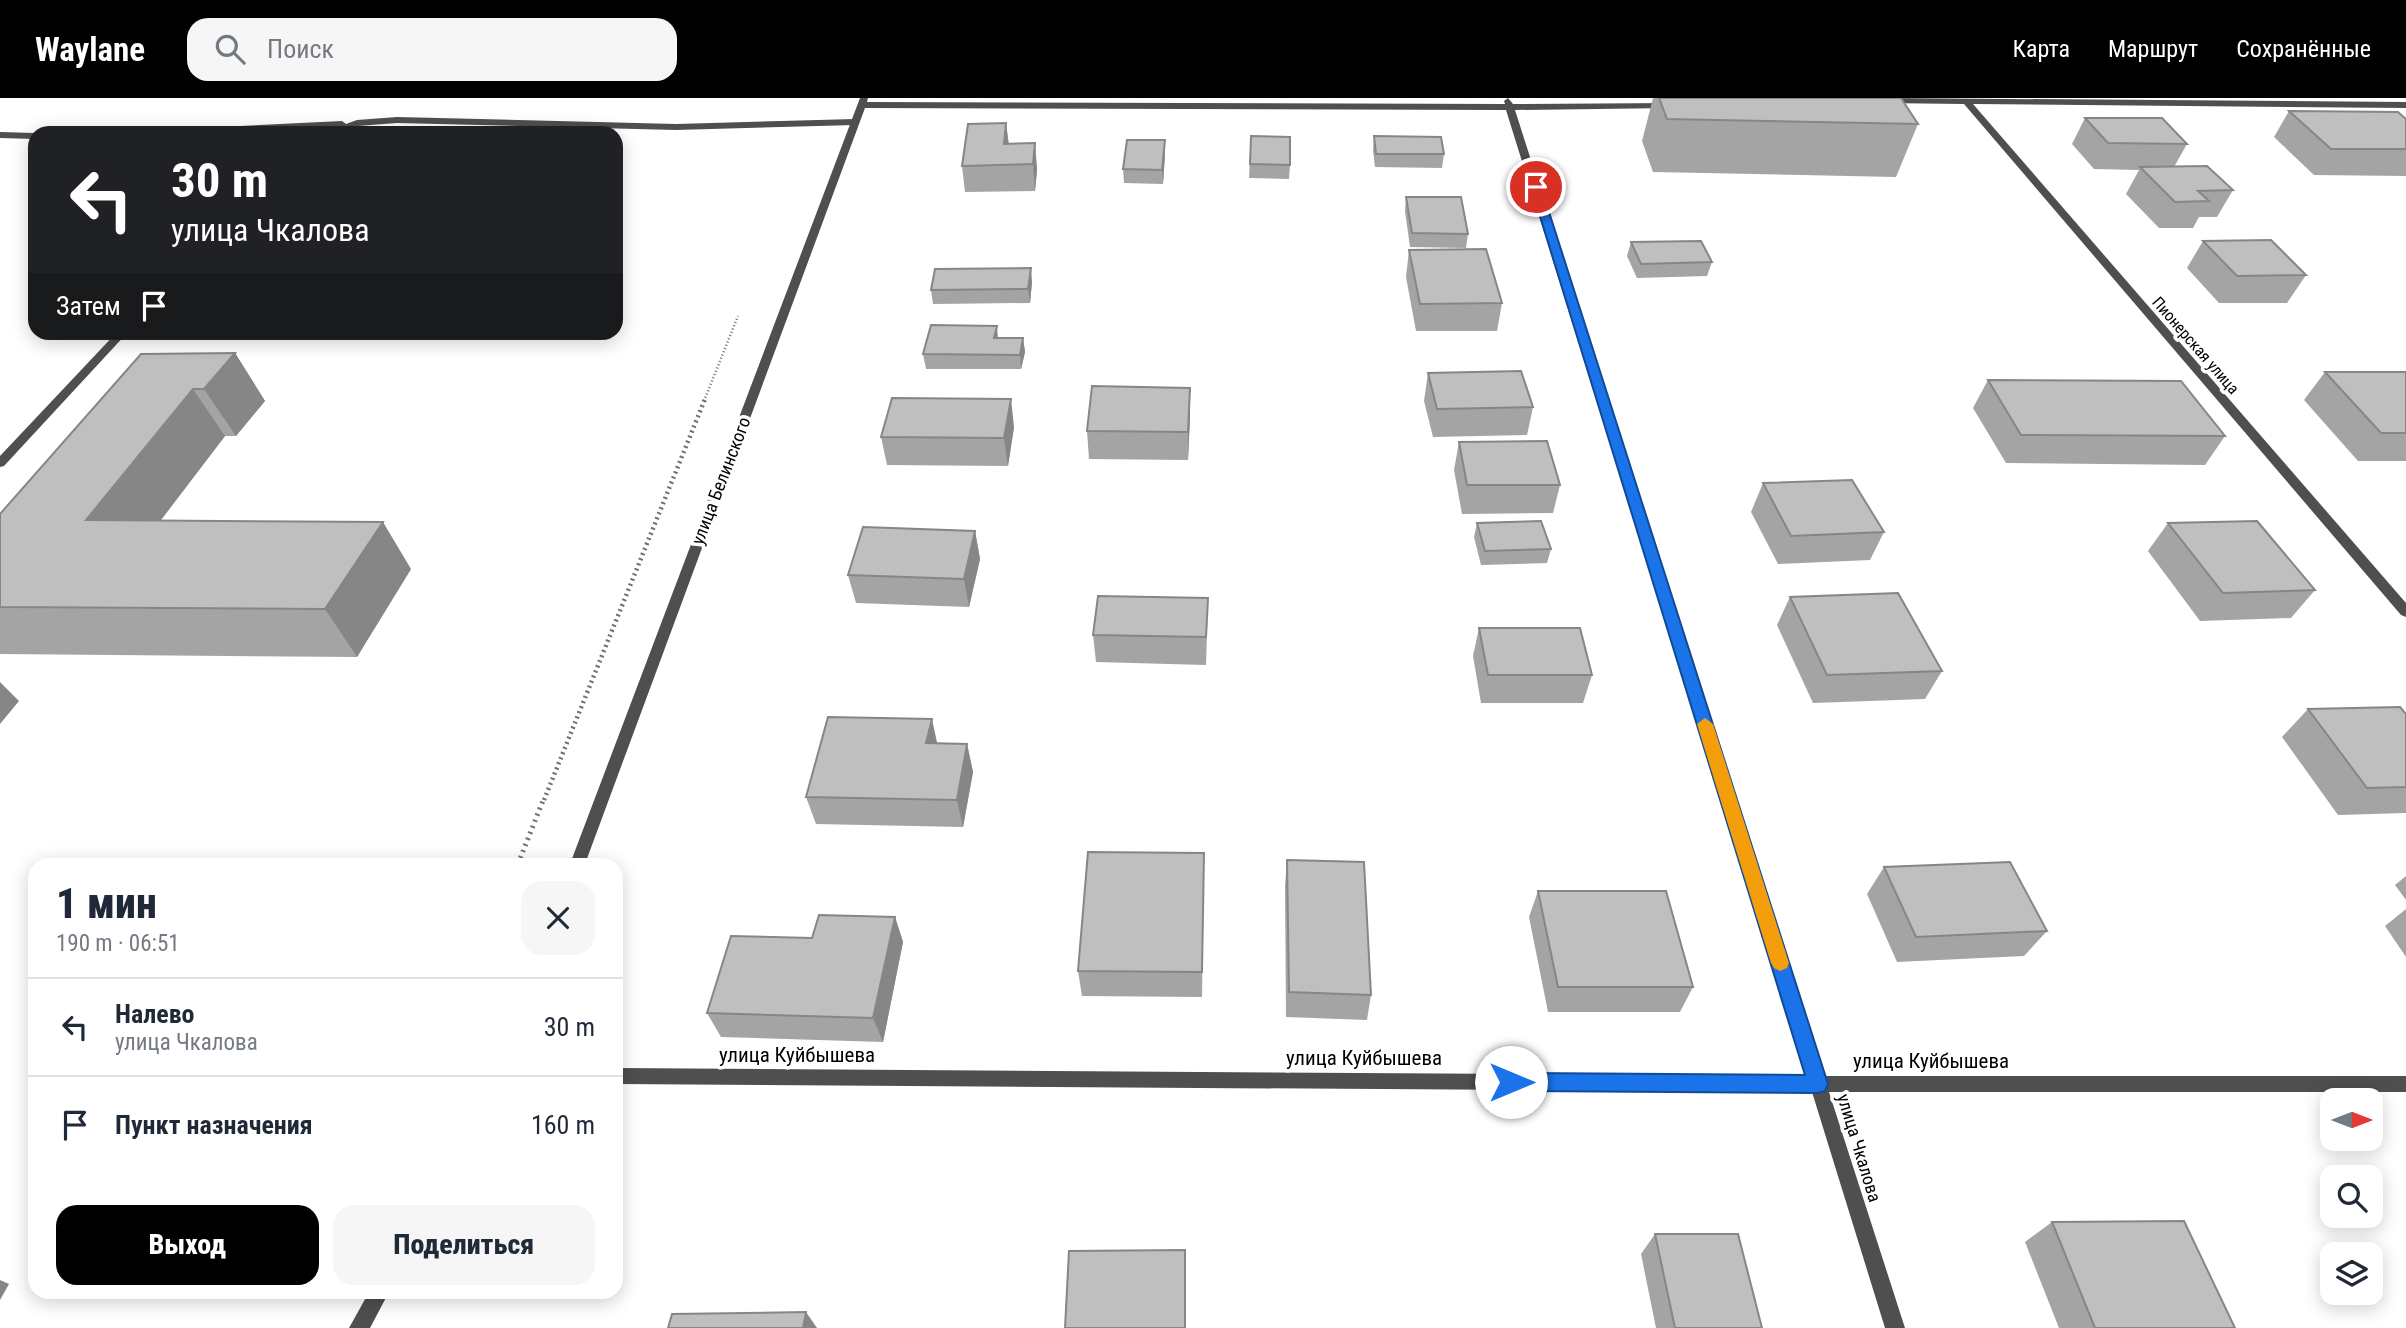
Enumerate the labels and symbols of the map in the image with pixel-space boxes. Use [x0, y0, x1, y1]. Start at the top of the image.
pin [1506, 157, 1566, 217]
street label: Пионерская улица [2148, 293, 2243, 398]
street label: улица Белинского [687, 414, 755, 548]
street label: улица Куйбышева [719, 1043, 875, 1067]
position arrow [1474, 1045, 1548, 1119]
street label: улица Куйбышева [1286, 1046, 1442, 1070]
street label: улица Куйбышева [1853, 1049, 2009, 1073]
north arrow [2320, 1088, 2384, 1152]
street label: улица Чкалова [1833, 1091, 1886, 1204]

